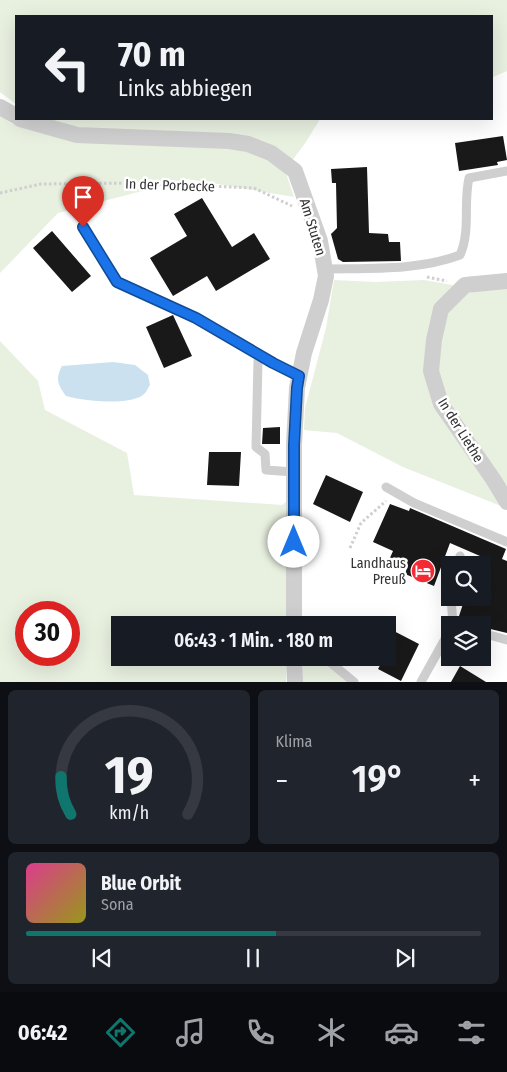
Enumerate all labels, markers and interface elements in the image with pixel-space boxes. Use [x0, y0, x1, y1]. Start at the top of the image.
text: 70 m [118, 33, 186, 75]
icon: left [35, 35, 100, 100]
text: Links abbiegen [118, 75, 253, 102]
street label: In der Porbecke [125, 175, 215, 196]
pin [62, 176, 104, 227]
icon: arrive [69, 183, 97, 211]
street label: Am Stuten [296, 196, 329, 258]
street label: In der Liethe [434, 395, 487, 466]
position arrow [267, 515, 319, 567]
place label: Landhaus Preuß [351, 555, 407, 588]
map controls [441, 556, 491, 666]
button: search [441, 556, 491, 606]
hotel icon: Landhaus Preuß [410, 558, 436, 584]
speed limit sign: 30 [15, 601, 80, 666]
button: layers [441, 616, 491, 666]
text: 06:43 · 1 Min. · 180 m [174, 629, 333, 652]
text: Klima [276, 732, 312, 751]
text: 19 [104, 744, 153, 807]
text: 19° [352, 756, 405, 802]
text: − [276, 764, 288, 797]
text: + [468, 764, 481, 797]
text: km/h [109, 802, 149, 824]
text: Blue Orbit [101, 872, 181, 895]
text: Sona [101, 895, 134, 914]
icon: previous [88, 944, 116, 972]
icon: pause [239, 944, 267, 972]
icon: next [391, 944, 419, 972]
icon: directions [103, 1015, 138, 1050]
icon: music [173, 1015, 208, 1050]
icon: phone [243, 1015, 278, 1050]
icon: climate [314, 1015, 349, 1050]
icon: car [384, 1015, 419, 1050]
icon: filters [454, 1015, 489, 1050]
text: 06:42 [18, 1019, 67, 1046]

